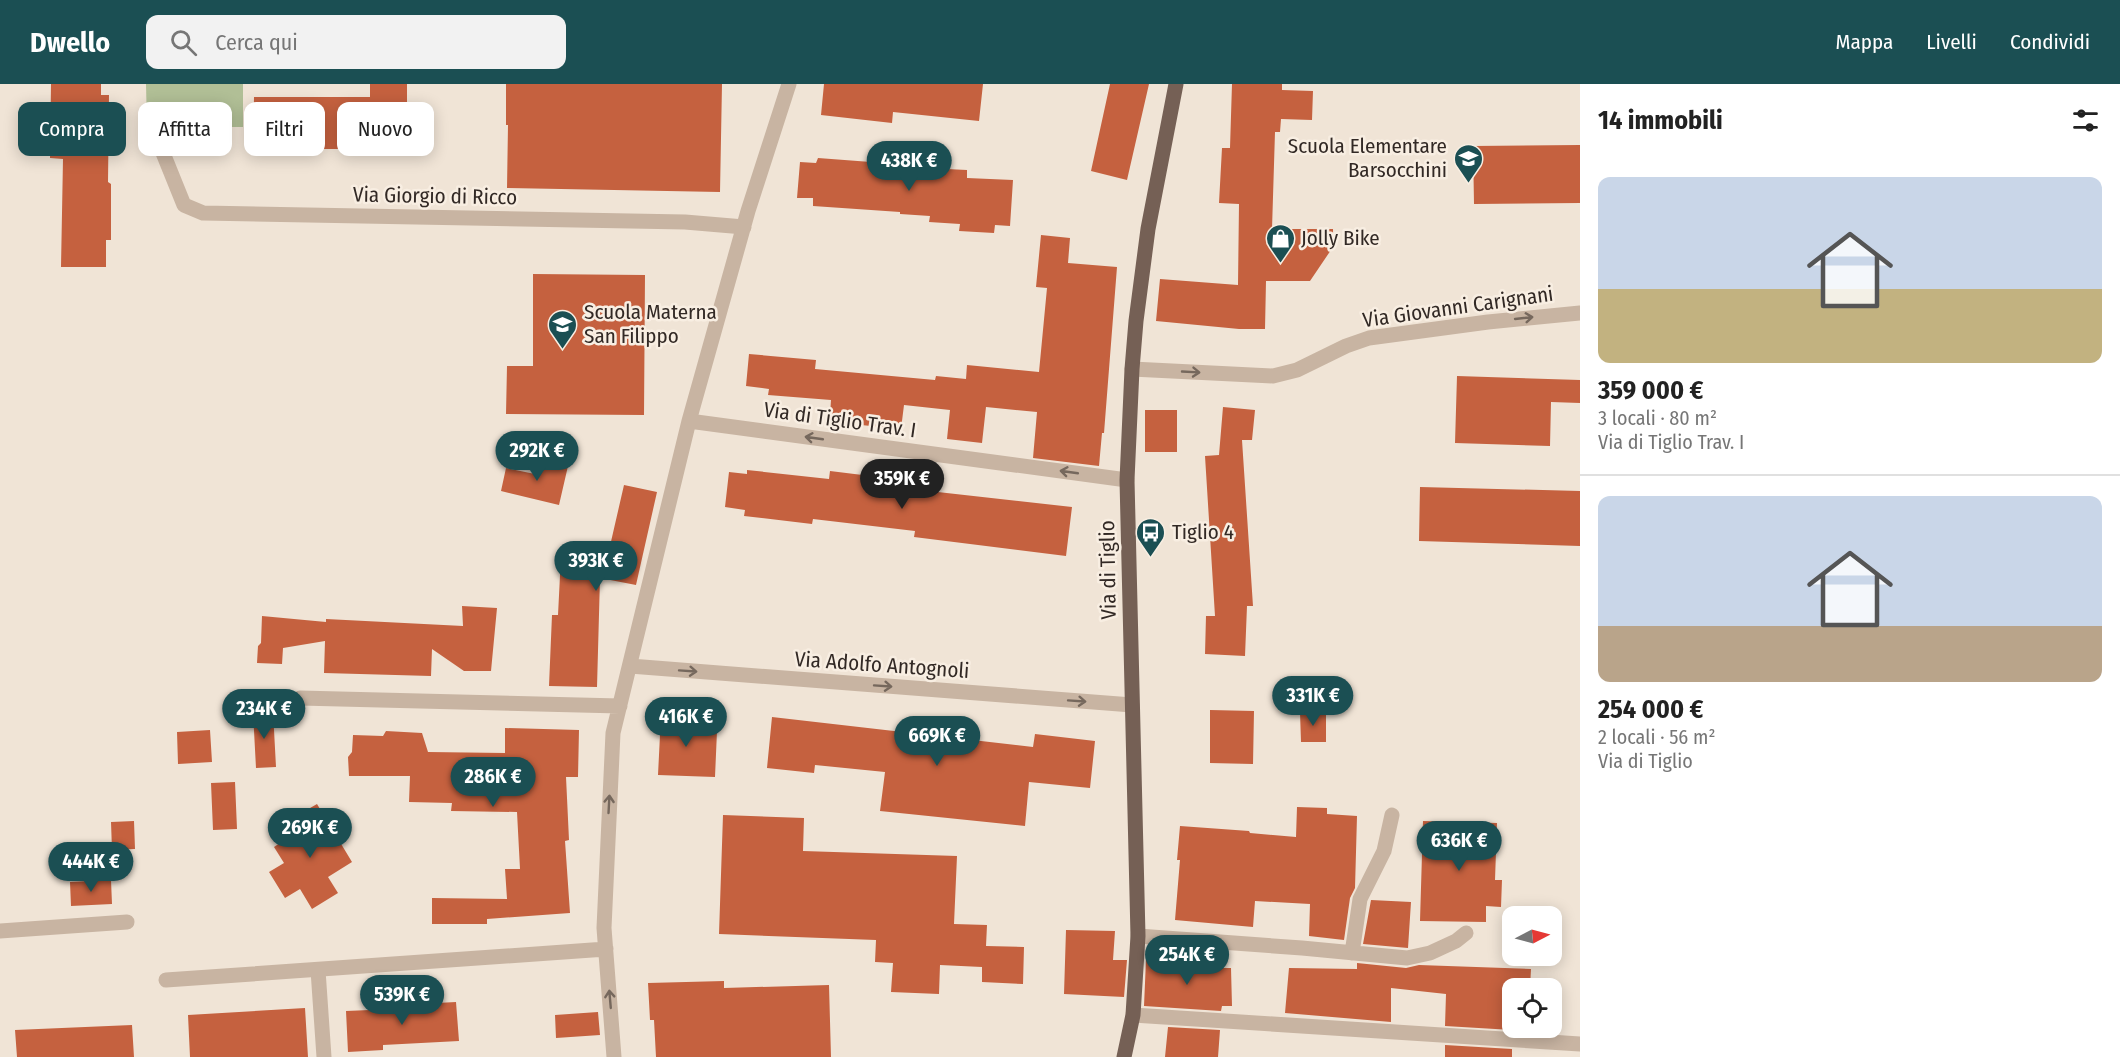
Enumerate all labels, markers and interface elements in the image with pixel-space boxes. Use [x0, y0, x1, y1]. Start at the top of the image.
search box [146, 15, 566, 69]
text: Dwello [30, 26, 110, 59]
icon: search [167, 26, 200, 59]
text: Cerca qui [215, 29, 298, 56]
text: Mappa [1836, 29, 1893, 55]
text: Livelli [1926, 29, 1977, 55]
text: Condividi [2010, 29, 2090, 55]
chip: Compra [18, 102, 126, 156]
chip: Affitta [138, 102, 232, 156]
chip: Filtri [244, 102, 325, 156]
chip: Nuovo [337, 102, 434, 156]
icon: filters [2069, 104, 2102, 137]
text: 14 immobili [1598, 105, 1723, 136]
place label: Scuola Elementare Barsocchini [1288, 133, 1447, 183]
pin: 438K € [860, 141, 958, 192]
school or university icon: Scuola Elementare Barsocchini [1452, 142, 1484, 184]
text: 438K € [881, 148, 937, 172]
street label: Via Giorgio di Ricco [353, 182, 517, 210]
icon: home [1796, 216, 1904, 324]
shop icon: Jolly Bike [1264, 222, 1296, 264]
place label: Jolly Bike [1301, 225, 1380, 251]
street label: Via Giovanni Carignani [1361, 281, 1555, 333]
place label: Scuola Materna San Filippo [584, 299, 717, 349]
school or university icon: Scuola Materna San Filippo [547, 308, 579, 350]
one-way arrow [1513, 312, 1533, 323]
one-way arrow [1180, 367, 1200, 378]
text: 359 000 € [1598, 375, 1703, 406]
street label: Via di Tiglio Trav. I [762, 396, 918, 444]
text: 3 locali · 80 m² [1598, 406, 1717, 430]
text: Via di Tiglio Trav. I [1598, 430, 1744, 454]
pin: 292K € [488, 431, 586, 482]
one-way arrow [804, 432, 824, 443]
text: 292K € [510, 438, 564, 462]
pin: 359K € [853, 459, 951, 510]
text: 359K € [874, 466, 930, 490]
one-way arrow [1060, 467, 1080, 478]
bus stop icon: Tiglio 4 [1135, 516, 1167, 558]
place label: Tiglio 4 [1172, 519, 1234, 545]
street label: Via di Tiglio [1094, 520, 1122, 620]
icon: home [1796, 535, 1904, 643]
pin: 393K € [547, 541, 645, 592]
text: 393K € [568, 548, 624, 572]
street label: Via Adolfo Antognoli [794, 646, 970, 684]
one-way arrow [678, 666, 698, 677]
pin: 331K € [1264, 676, 1362, 727]
one-way arrow [872, 680, 892, 691]
text: 331K € [1286, 683, 1340, 707]
pin: 234K € [215, 689, 313, 740]
text: 254 000 € [1598, 694, 1704, 725]
one-way arrow [1066, 695, 1086, 706]
text: 234K € [236, 696, 292, 720]
pin: 416K € [637, 697, 735, 748]
text: 416K € [659, 704, 713, 728]
pin: 669K € [888, 716, 986, 767]
text: 669K € [908, 723, 966, 747]
text: 2 locali · 56 m² [1598, 725, 1715, 749]
text: Via di Tiglio [1598, 749, 1693, 773]
pin: 286K € [444, 757, 542, 808]
text: 286K € [465, 764, 521, 788]
one-way arrow [603, 795, 614, 814]
pin: 269K € [261, 808, 359, 859]
text: 269K € [282, 815, 338, 839]
pin: 636K € [1410, 821, 1508, 872]
text: 636K € [1431, 828, 1487, 852]
pin: 444K € [42, 842, 140, 893]
text: 444K € [62, 849, 120, 873]
north arrow [1502, 906, 1562, 966]
map controls [1502, 906, 1562, 1038]
pin: 254K € [1138, 935, 1236, 986]
text: 254K € [1159, 942, 1215, 966]
pin: 539K € [353, 975, 451, 1026]
button: locate [1502, 978, 1562, 1038]
text: 539K € [374, 982, 430, 1006]
one-way arrow [604, 989, 615, 1009]

